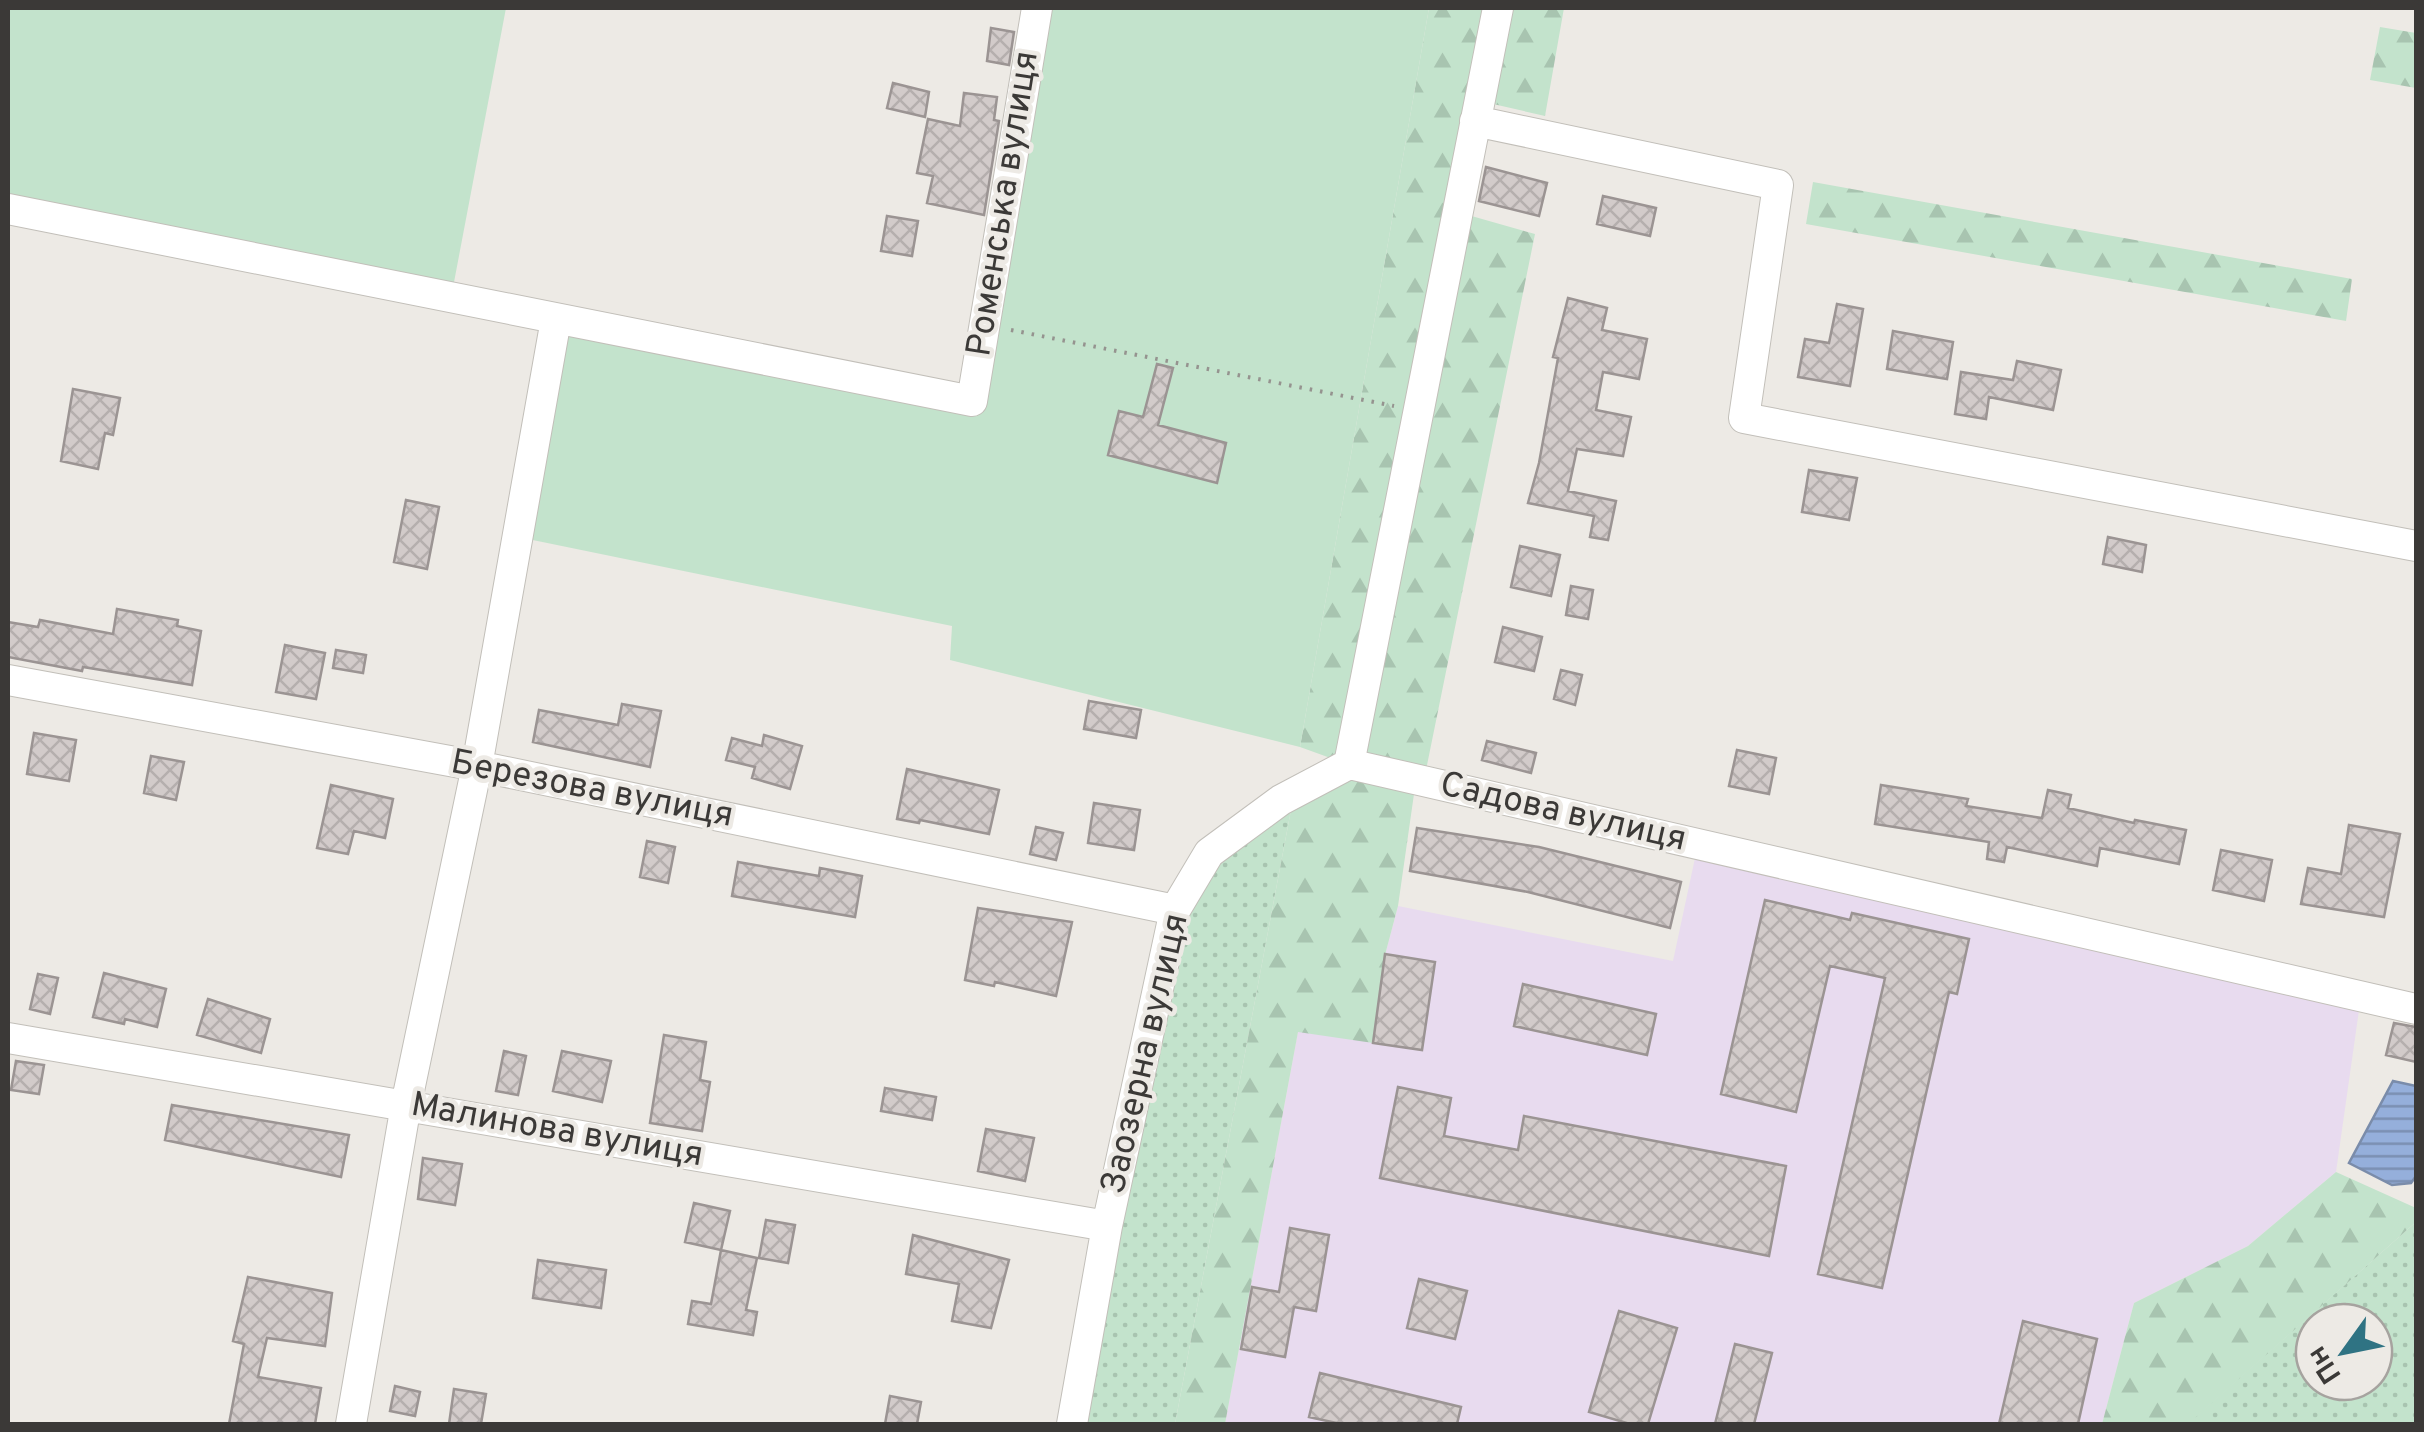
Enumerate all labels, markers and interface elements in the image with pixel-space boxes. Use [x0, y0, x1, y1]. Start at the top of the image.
street label: Роменська вулиця [958, 48, 1050, 360]
street label: Березова вулиця [447, 741, 737, 839]
street label: Садова вулиця [1436, 763, 1690, 863]
street label: Заозерна вулиця [1092, 910, 1200, 1198]
street label: Малинова вулиця [408, 1084, 706, 1178]
north arrow [2294, 1302, 2394, 1402]
text: Пн [2300, 1338, 2351, 1390]

